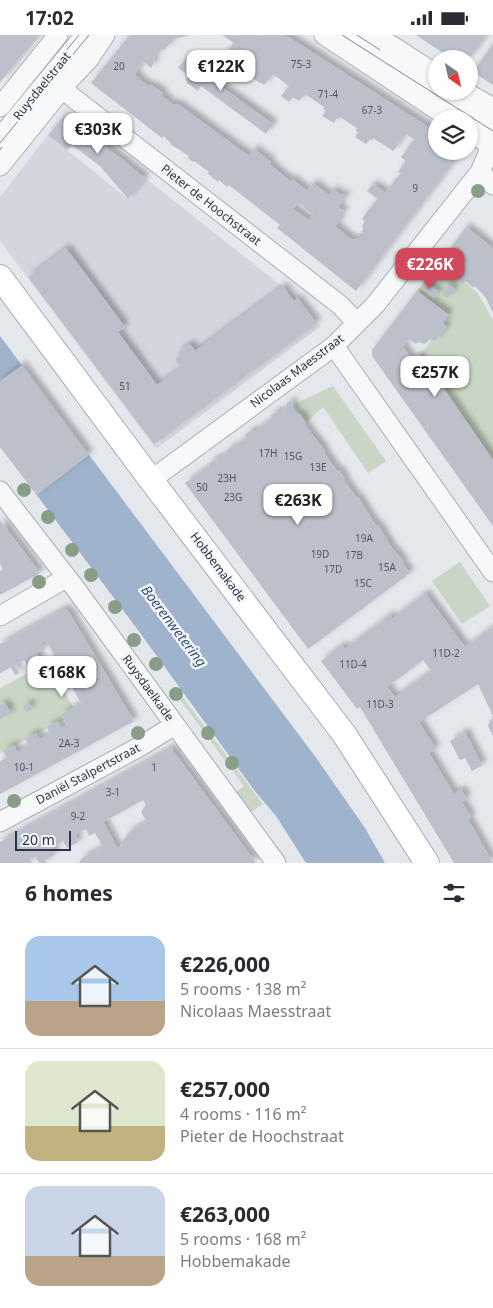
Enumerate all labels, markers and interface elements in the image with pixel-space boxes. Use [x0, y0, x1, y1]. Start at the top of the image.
text: 17:02 [25, 5, 74, 31]
street label: Ruysdaelstraat [9, 47, 75, 123]
pin: €122K [186, 50, 256, 92]
north arrow [428, 50, 478, 100]
map controls [428, 50, 478, 160]
text: €122K [197, 55, 245, 77]
house number: 75-3 [291, 57, 311, 71]
house number: 20 [113, 59, 125, 73]
house number: 71-4 [318, 87, 338, 101]
house number: 67-3 [362, 103, 382, 117]
button: layers [428, 110, 478, 160]
pin: €303K [63, 113, 133, 155]
text: €303K [74, 118, 122, 140]
street label: Pieter de Hoochstraat [158, 160, 265, 250]
house number: 9 [412, 181, 418, 195]
pin: €226K [395, 247, 465, 290]
text: €226K [406, 253, 454, 275]
street label: Nicolaas Maesstraat [246, 329, 348, 412]
pin: €257K [400, 355, 470, 398]
text: €257K [411, 361, 459, 383]
house number: 51 [119, 379, 131, 393]
house number: 17H [259, 446, 277, 460]
house number: 15G [284, 449, 302, 463]
house number: 13E [310, 460, 327, 474]
house number: 23H [218, 471, 236, 485]
house number: 50 [196, 480, 208, 494]
pin: €263K [263, 483, 333, 526]
text: €263K [274, 489, 322, 511]
house number: 23G [224, 490, 242, 504]
street label: Hobbemakade [187, 528, 250, 605]
house number: 19A [355, 531, 374, 545]
house number: 19D [311, 547, 329, 561]
house number: 17B [345, 548, 363, 562]
house number: 15A [378, 560, 397, 574]
house number: 17D [324, 562, 342, 576]
house number: 15C [354, 576, 373, 590]
water label: Boerenwetering [137, 581, 211, 670]
house number: 11D-2 [432, 646, 460, 660]
street label: Ruysdaelkade [119, 651, 178, 724]
pin: €168K [27, 655, 97, 698]
house number: 11D-4 [339, 657, 367, 671]
text: €168K [38, 661, 86, 683]
house number: 11D-3 [366, 697, 394, 711]
house number: 2A-3 [58, 736, 80, 750]
street label: Daniël Stalpertstraat [33, 739, 143, 808]
house number: 10-1 [14, 760, 34, 774]
house number: 1 [151, 760, 157, 774]
house number: 3-1 [106, 785, 120, 799]
house number: 9-2 [71, 809, 86, 823]
scale bar [15, 828, 71, 851]
text: 20 m [22, 830, 55, 849]
text: 6 homes [25, 879, 113, 907]
icon: filters [440, 879, 468, 907]
text: €226,000 [180, 950, 270, 978]
icon: home [65, 956, 125, 1016]
text: 5 rooms · 138 m² [180, 978, 306, 1000]
text: Nicolaas Maesstraat [180, 1000, 331, 1022]
text: €257,000 [180, 1075, 270, 1103]
icon: home [65, 1081, 125, 1141]
text: 4 rooms · 116 m² [180, 1103, 306, 1125]
text: Pieter de Hoochstraat [180, 1125, 344, 1147]
text: €263,000 [180, 1200, 270, 1228]
icon: home [65, 1206, 125, 1266]
text: 5 rooms · 168 m² [180, 1228, 306, 1250]
text: Hobbemakade [180, 1250, 291, 1272]

